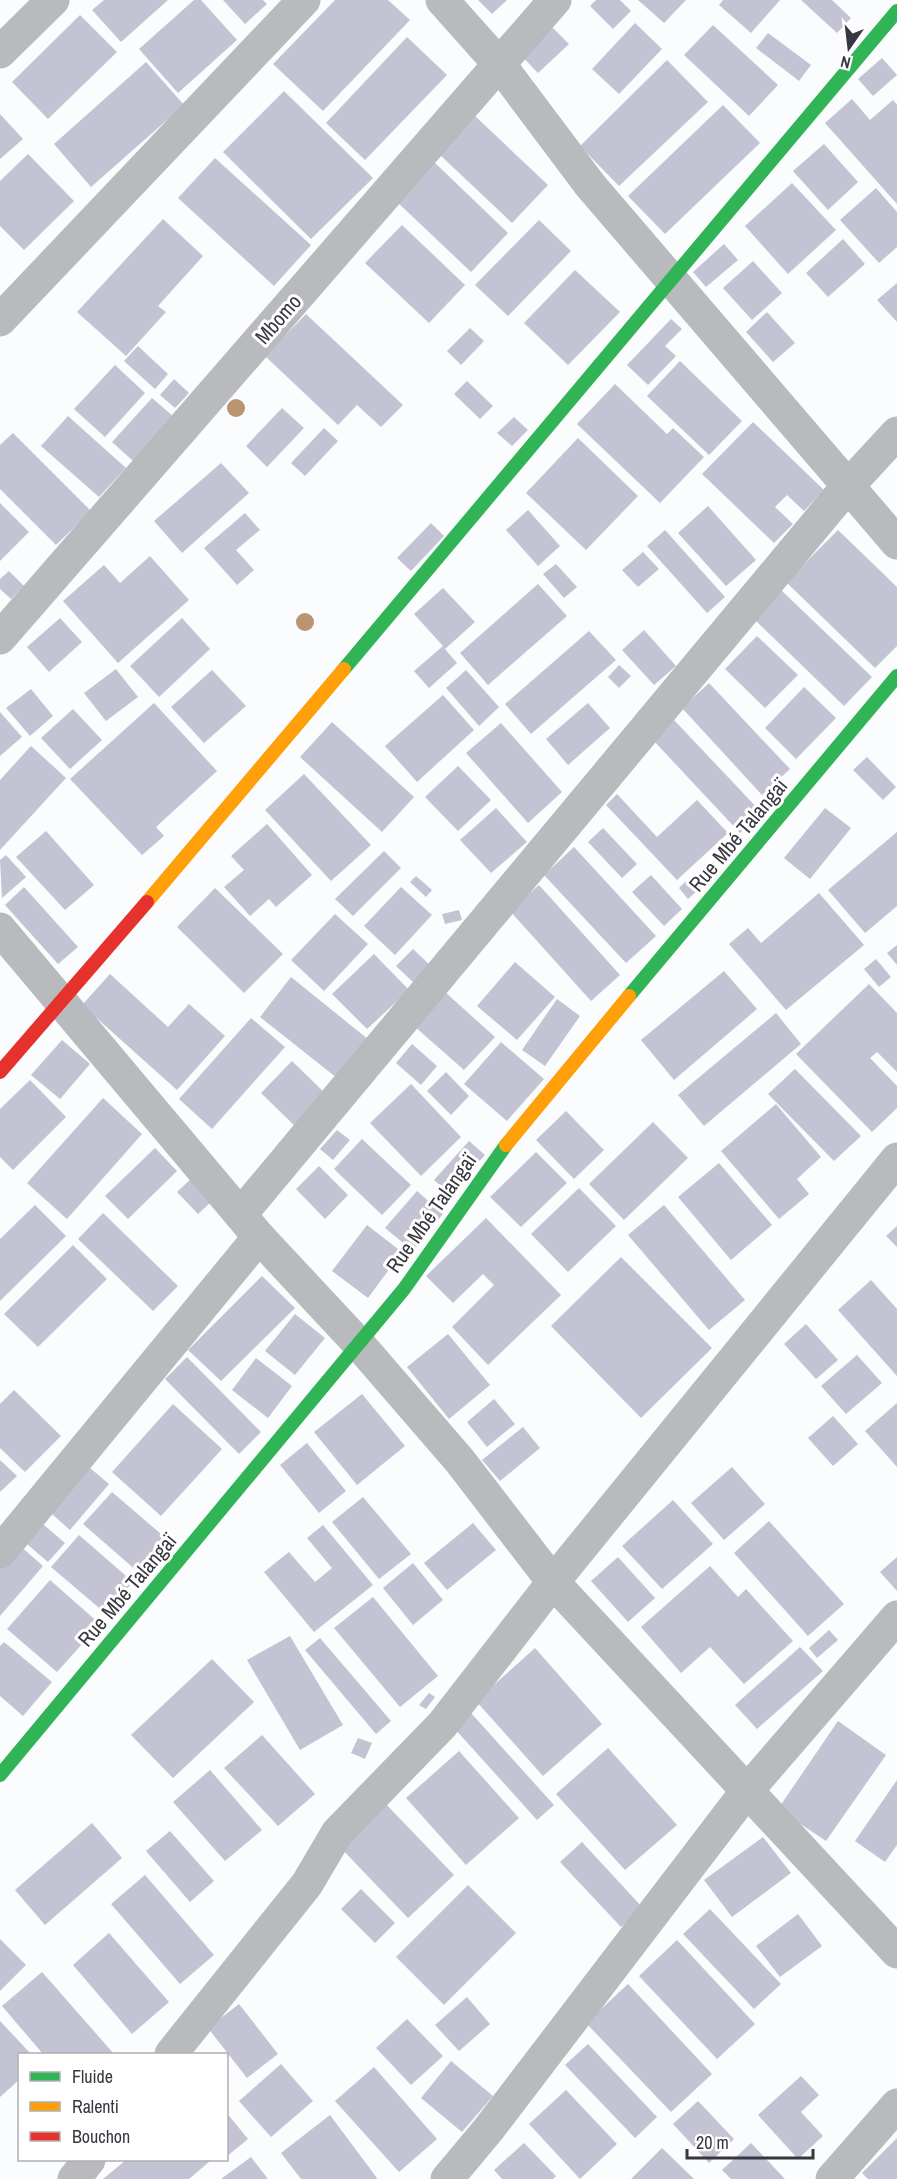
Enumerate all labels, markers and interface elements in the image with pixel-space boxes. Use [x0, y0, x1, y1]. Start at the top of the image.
north arrow [819, 18, 879, 78]
text: N [838, 51, 853, 74]
street label: Mbomo [248, 288, 308, 350]
street label: Rue Mbé Talangaï [682, 772, 794, 898]
street label: Rue Mbé Talangaï [379, 1147, 483, 1279]
street label: Rue Mbé Talangaï [71, 1527, 183, 1653]
legend [18, 2053, 228, 2161]
text: Fluide [72, 2064, 113, 2089]
text: Ralenti [72, 2094, 119, 2119]
scale bar [687, 2122, 813, 2160]
text: Bouchon [72, 2124, 130, 2149]
text: 20 m [696, 2130, 729, 2155]

